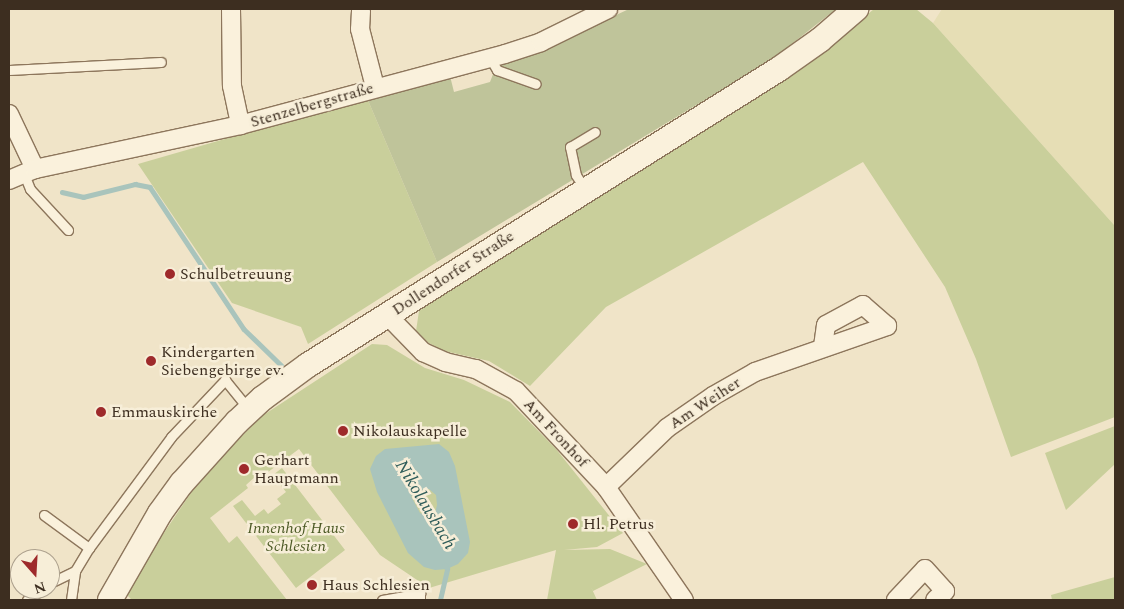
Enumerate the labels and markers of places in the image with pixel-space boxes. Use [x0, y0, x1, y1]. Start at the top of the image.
place label: Schulbetreuung [180, 264, 292, 284]
marker: Schulbetreuung [164, 268, 176, 280]
place label: Kindergarten Siebengebirge ev. [161, 342, 284, 380]
marker: Kindergarten Siebengebirge ev. [145, 355, 157, 367]
place label: Emmauskirche [111, 402, 217, 422]
marker: Emmauskirche [95, 406, 107, 418]
place label: Nikolauskapelle [353, 421, 467, 441]
marker: Nikolauskapelle [337, 425, 349, 437]
place label: Gerhart Hauptmann [254, 450, 339, 488]
marker: Gerhart Hauptmann [238, 463, 250, 475]
place label: Hl. Petrus [583, 514, 654, 534]
marker: Hl. Petrus [567, 518, 579, 530]
place label: Haus Schlesien [322, 575, 430, 595]
marker: Haus Schlesien [306, 579, 318, 591]

